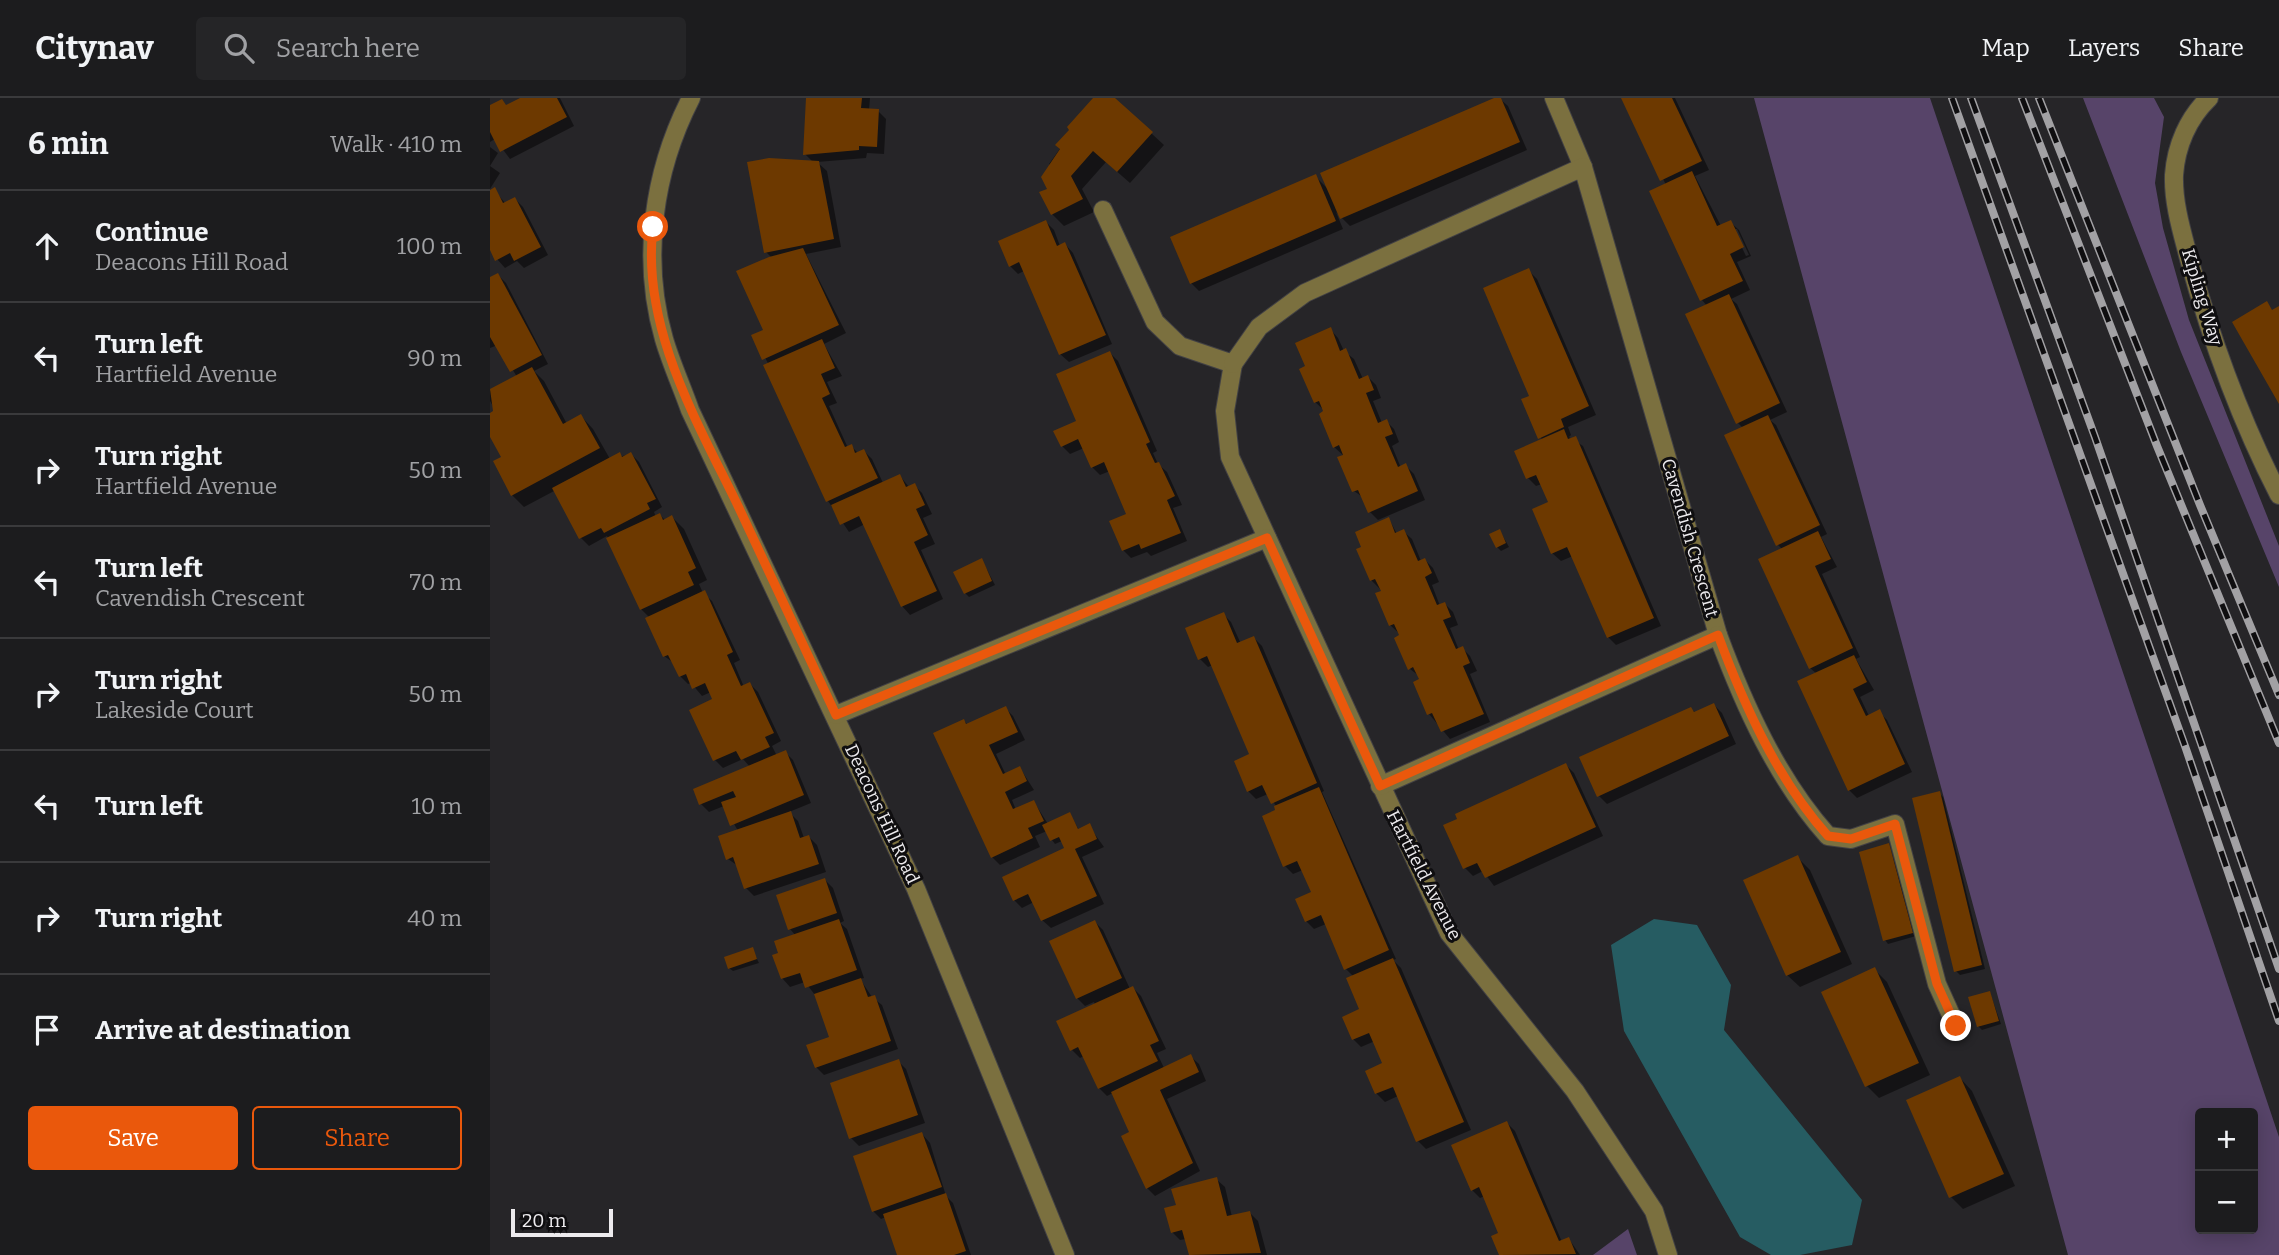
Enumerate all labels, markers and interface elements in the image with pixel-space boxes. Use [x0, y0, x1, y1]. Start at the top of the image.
search box [196, 17, 686, 80]
text: Citynav [35, 28, 154, 68]
icon: search [220, 29, 258, 67]
text: Search here [276, 33, 420, 64]
text: Map [1982, 34, 2030, 62]
text: Layers [2068, 34, 2140, 62]
text: Share [2178, 34, 2244, 62]
text: 6 min [28, 126, 109, 162]
text: Walk · 410 m [330, 130, 462, 158]
route start [637, 211, 668, 242]
text: Continue [95, 217, 209, 248]
icon: ahead [28, 227, 66, 265]
text: 100 m [397, 232, 462, 260]
street label: Kipling Way [2177, 246, 2227, 348]
text: Deacons Hill Road [95, 248, 288, 276]
text: Turn left [95, 329, 203, 360]
icon: left [28, 339, 66, 377]
text: 90 m [407, 344, 462, 372]
text: Hartfield Avenue [95, 360, 277, 388]
text: Turn right [95, 441, 222, 472]
icon: right [28, 451, 66, 489]
text: 50 m [408, 456, 462, 484]
street label: Cavendish Crescent [1657, 456, 1723, 620]
text: Hartfield Avenue [95, 472, 277, 500]
text: Turn left [95, 553, 203, 584]
icon: left [28, 563, 66, 601]
text: 70 m [410, 568, 462, 596]
text: Cavendish Crescent [95, 584, 305, 612]
text: Turn right [95, 665, 222, 696]
icon: right [28, 675, 66, 713]
text: 50 m [408, 680, 462, 708]
text: Lakeside Court [95, 696, 254, 724]
street label: Deacons Hill Road [840, 741, 924, 888]
icon: left [28, 787, 66, 825]
text: Turn left [95, 791, 203, 822]
text: 10 m [411, 792, 462, 820]
street label: Hartfield Avenue [1382, 806, 1466, 944]
icon: right [28, 899, 66, 937]
text: Turn right [95, 903, 222, 934]
text: 40 m [407, 904, 462, 932]
route end [1940, 1010, 1971, 1041]
icon: arrive [28, 1011, 66, 1049]
text: Arrive at destination [95, 1015, 350, 1046]
button: Save [28, 1106, 238, 1170]
button: Share [252, 1106, 462, 1170]
map controls [2195, 1108, 2258, 1234]
button: + [2195, 1108, 2258, 1171]
button: − [2195, 1171, 2258, 1234]
scale bar [511, 1206, 612, 1238]
text: 20 m [522, 1209, 566, 1232]

